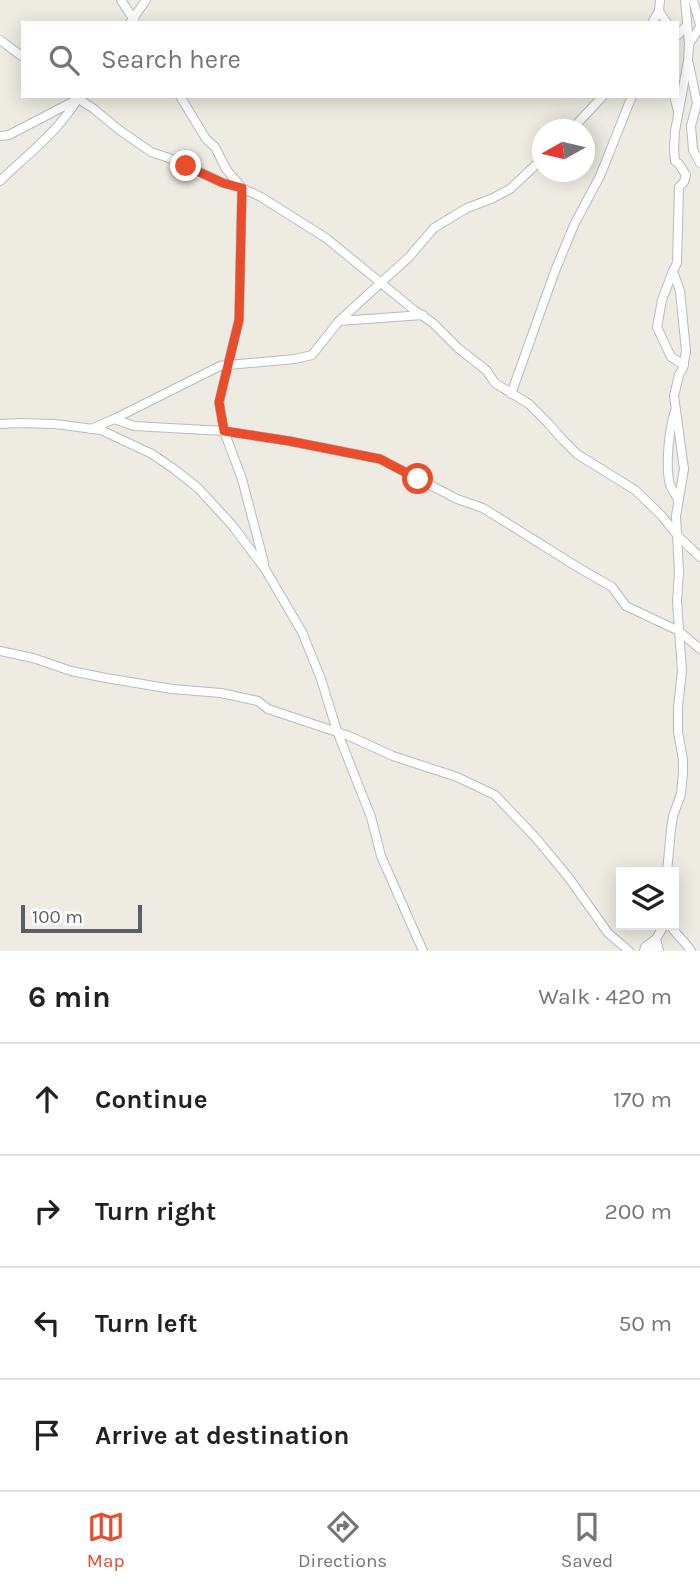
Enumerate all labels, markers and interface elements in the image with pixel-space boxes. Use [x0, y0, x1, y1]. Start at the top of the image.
search box [21, 21, 679, 98]
icon: search [45, 41, 83, 79]
text: Search here [101, 44, 241, 75]
north arrow [532, 119, 595, 182]
route end [170, 150, 201, 181]
route start [402, 463, 433, 494]
map controls [616, 867, 679, 930]
button: layers [616, 867, 679, 930]
scale bar [21, 902, 142, 934]
text: 100 m [32, 906, 83, 928]
text: 6 min [28, 979, 111, 1015]
text: Walk · 420 m [538, 983, 672, 1010]
icon: ahead [28, 1080, 66, 1118]
text: Continue [95, 1084, 207, 1115]
text: 170 m [613, 1086, 672, 1113]
icon: right [28, 1192, 66, 1230]
text: Turn right [95, 1196, 216, 1227]
text: 200 m [604, 1198, 672, 1225]
icon: left [28, 1304, 66, 1342]
text: Turn left [95, 1308, 197, 1339]
text: 50 m [618, 1310, 672, 1337]
icon: arrive [28, 1416, 66, 1454]
text: Arrive at destination [95, 1420, 349, 1451]
tab: Map [87, 1508, 125, 1572]
tab: Directions [298, 1508, 387, 1572]
tab: Saved [561, 1508, 613, 1572]

